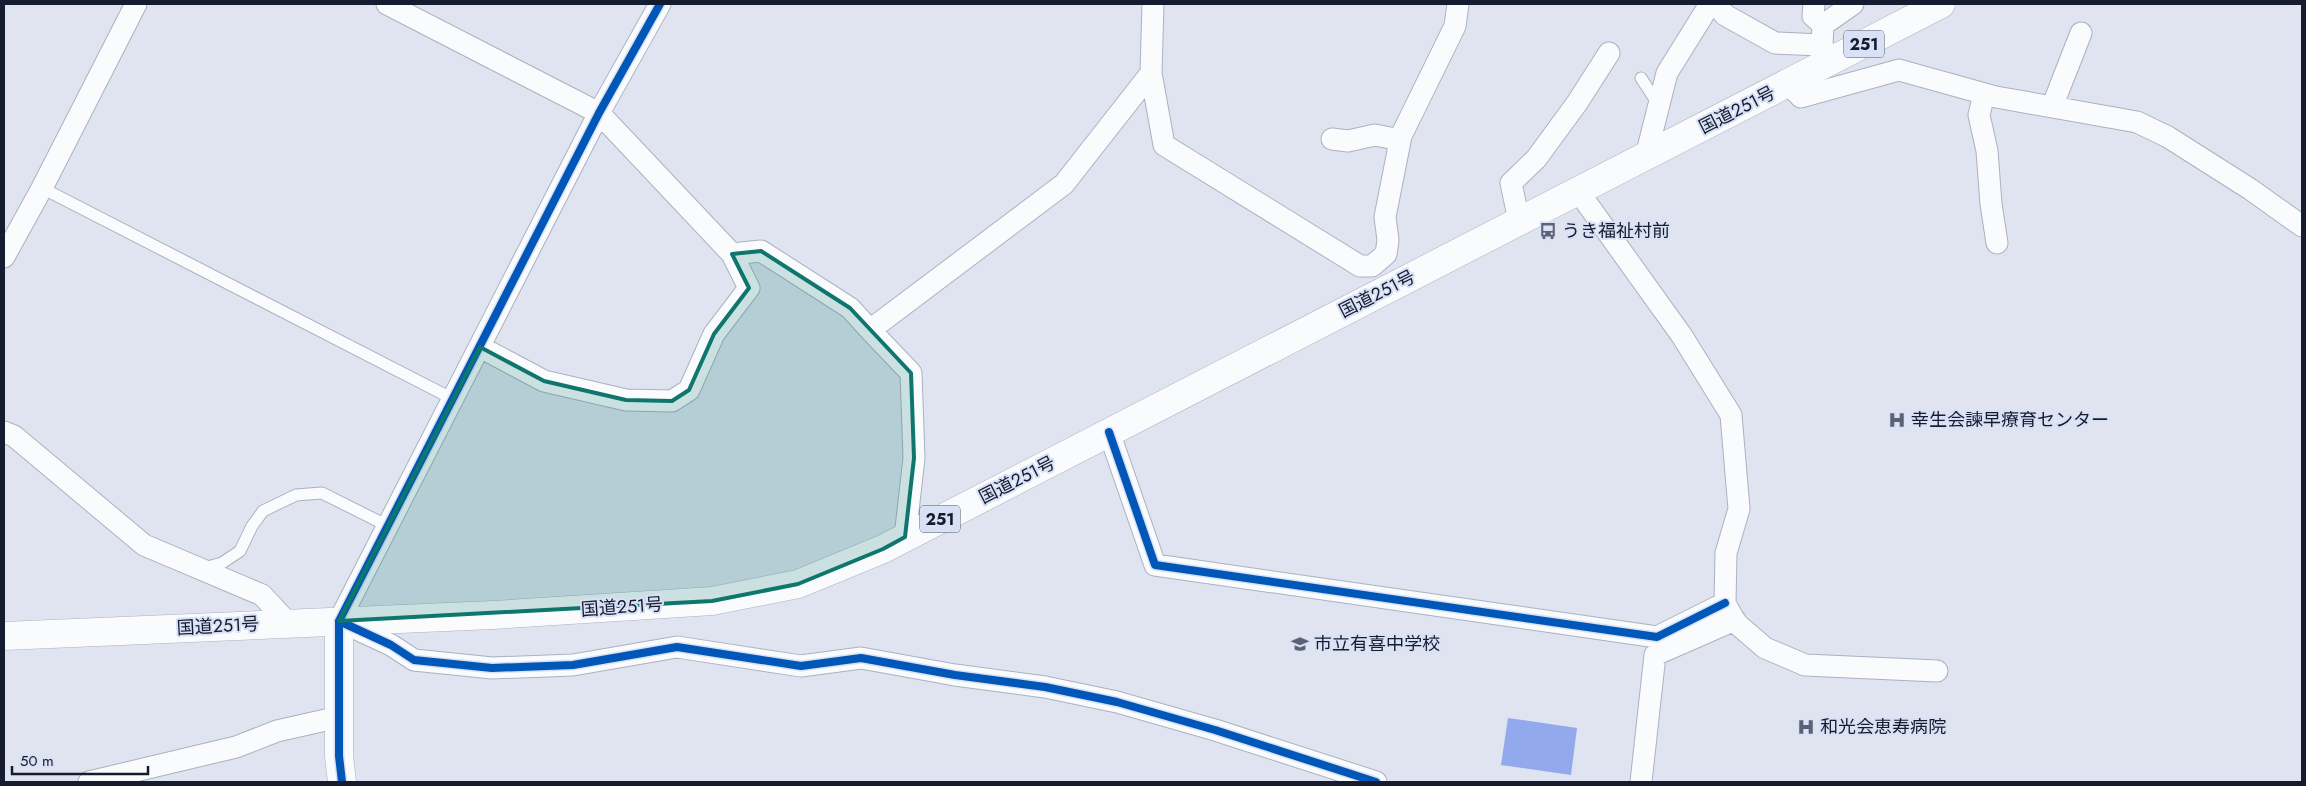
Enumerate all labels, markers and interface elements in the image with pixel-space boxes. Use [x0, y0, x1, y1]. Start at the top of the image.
road number: 251 [1844, 31, 1884, 58]
street label: 国道251号 [1694, 80, 1780, 140]
place label: うき福祉村前 [1562, 218, 1670, 244]
bus stop icon: うき福祉村前 [1538, 221, 1558, 241]
street label: 国道251号 [1334, 264, 1420, 324]
place label: 幸生会諫早療育センター [1911, 407, 2109, 433]
hospital icon: 幸生会諫早療育センター [1887, 410, 1907, 430]
street label: 国道251号 [974, 450, 1060, 510]
road number: 251 [920, 506, 960, 532]
street label: 国道251号 [580, 591, 664, 623]
street label: 国道251号 [176, 611, 260, 641]
place label: 市立有喜中学校 [1314, 631, 1440, 657]
school or university icon: 市立有喜中学校 [1290, 634, 1310, 654]
place label: 和光会恵寿病院 [1820, 714, 1946, 740]
hospital icon: 和光会恵寿病院 [1796, 717, 1816, 737]
scale bar [12, 744, 149, 776]
text: 50 m [20, 750, 54, 772]

